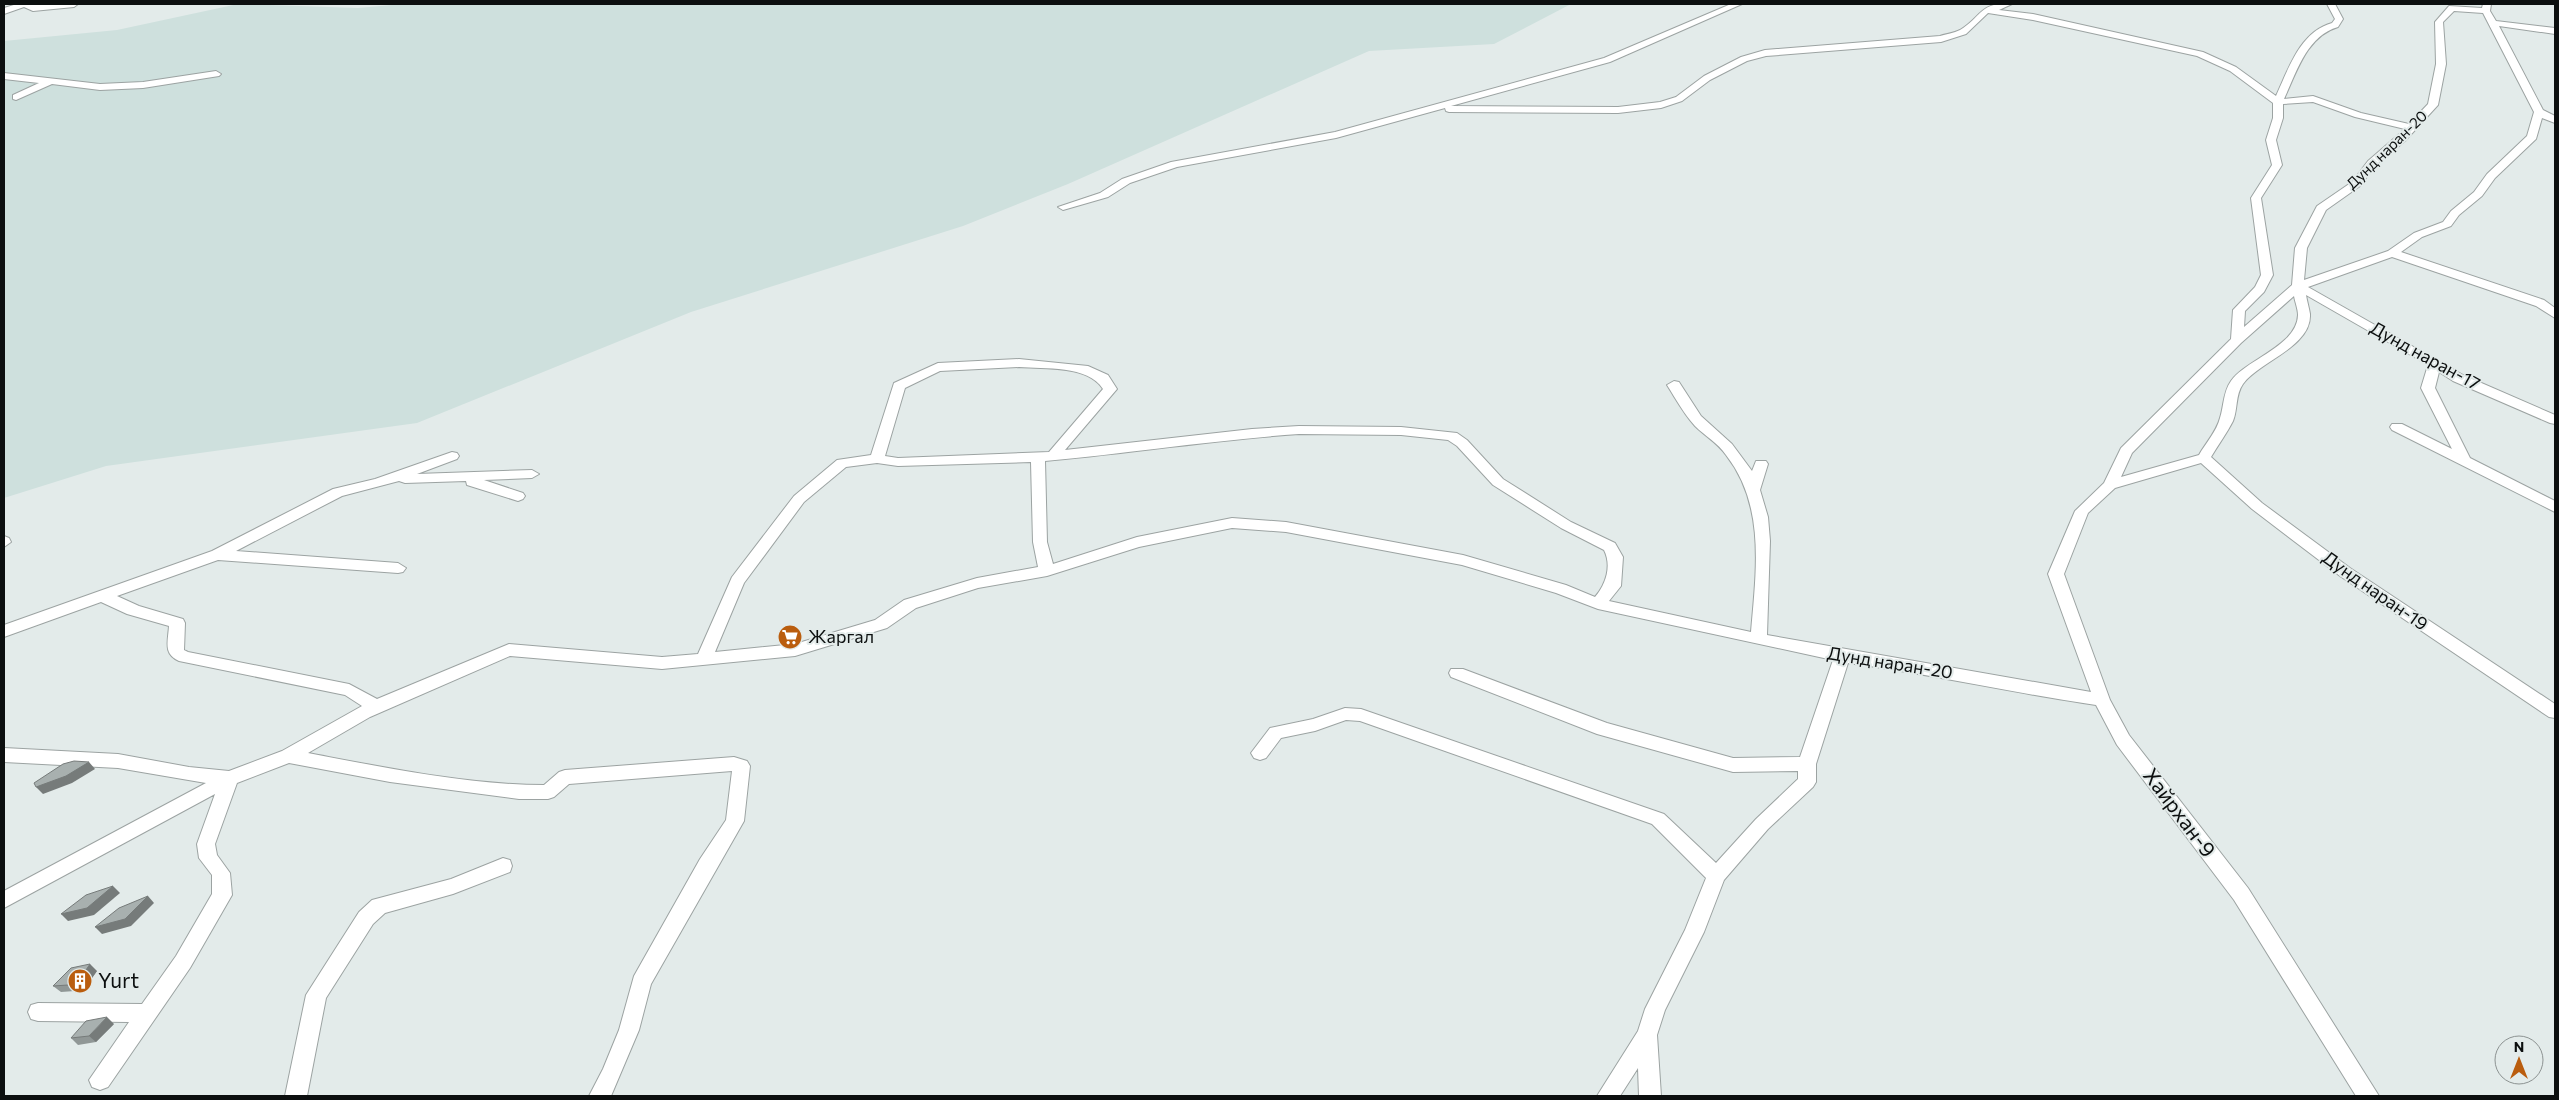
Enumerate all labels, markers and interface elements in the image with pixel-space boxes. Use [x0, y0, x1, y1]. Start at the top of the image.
street label: Дунд наран-20 [2342, 106, 2430, 192]
street label: Дунд наран-17 [2367, 316, 2484, 394]
street label: Дунд наран-19 [2319, 546, 2432, 635]
supermarket icon: Жаргал [777, 624, 803, 650]
place label: Жаргал [808, 625, 874, 647]
street label: Дунд наран-20 [1826, 641, 1954, 683]
street label: Хайрхан-9 [2139, 763, 2222, 861]
place label: Yurt [98, 967, 139, 992]
building icon: Yurt [67, 968, 93, 994]
north arrow [2494, 1035, 2544, 1085]
text: N [2514, 1038, 2524, 1055]

